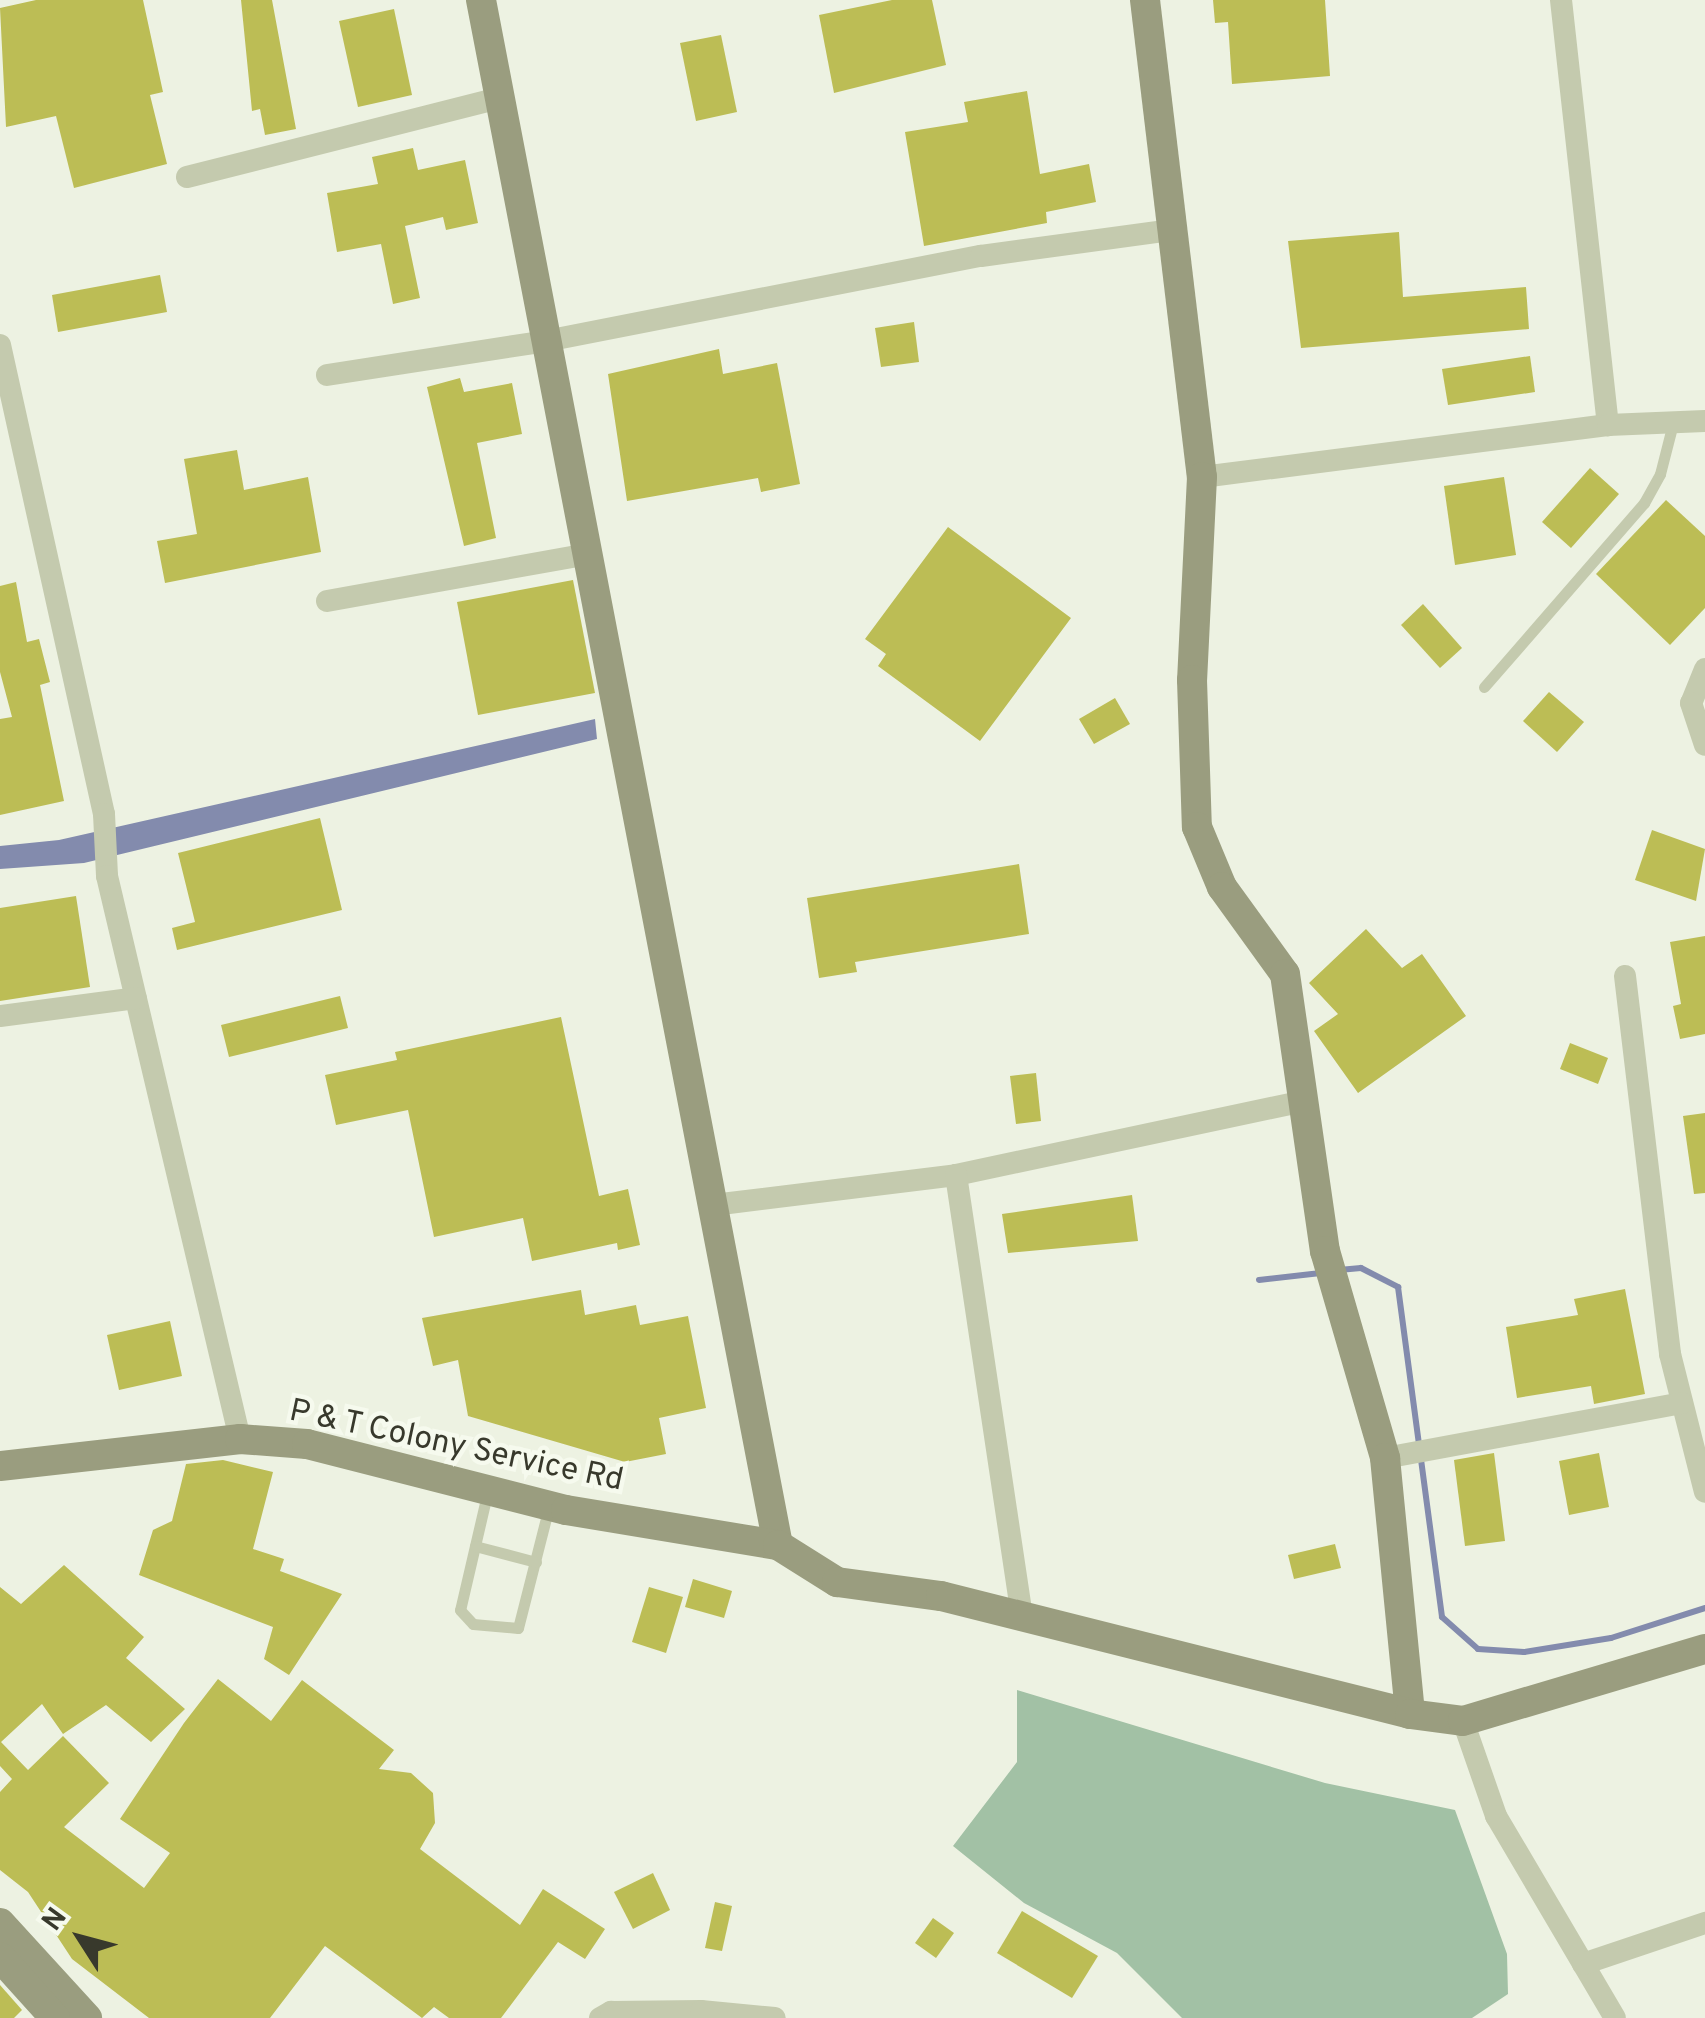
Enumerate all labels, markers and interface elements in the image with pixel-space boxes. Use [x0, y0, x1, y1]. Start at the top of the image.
street label: P & T Colony Service Rd [284, 1393, 628, 1501]
north arrow [30, 1888, 130, 1988]
text: N [35, 1902, 76, 1939]

